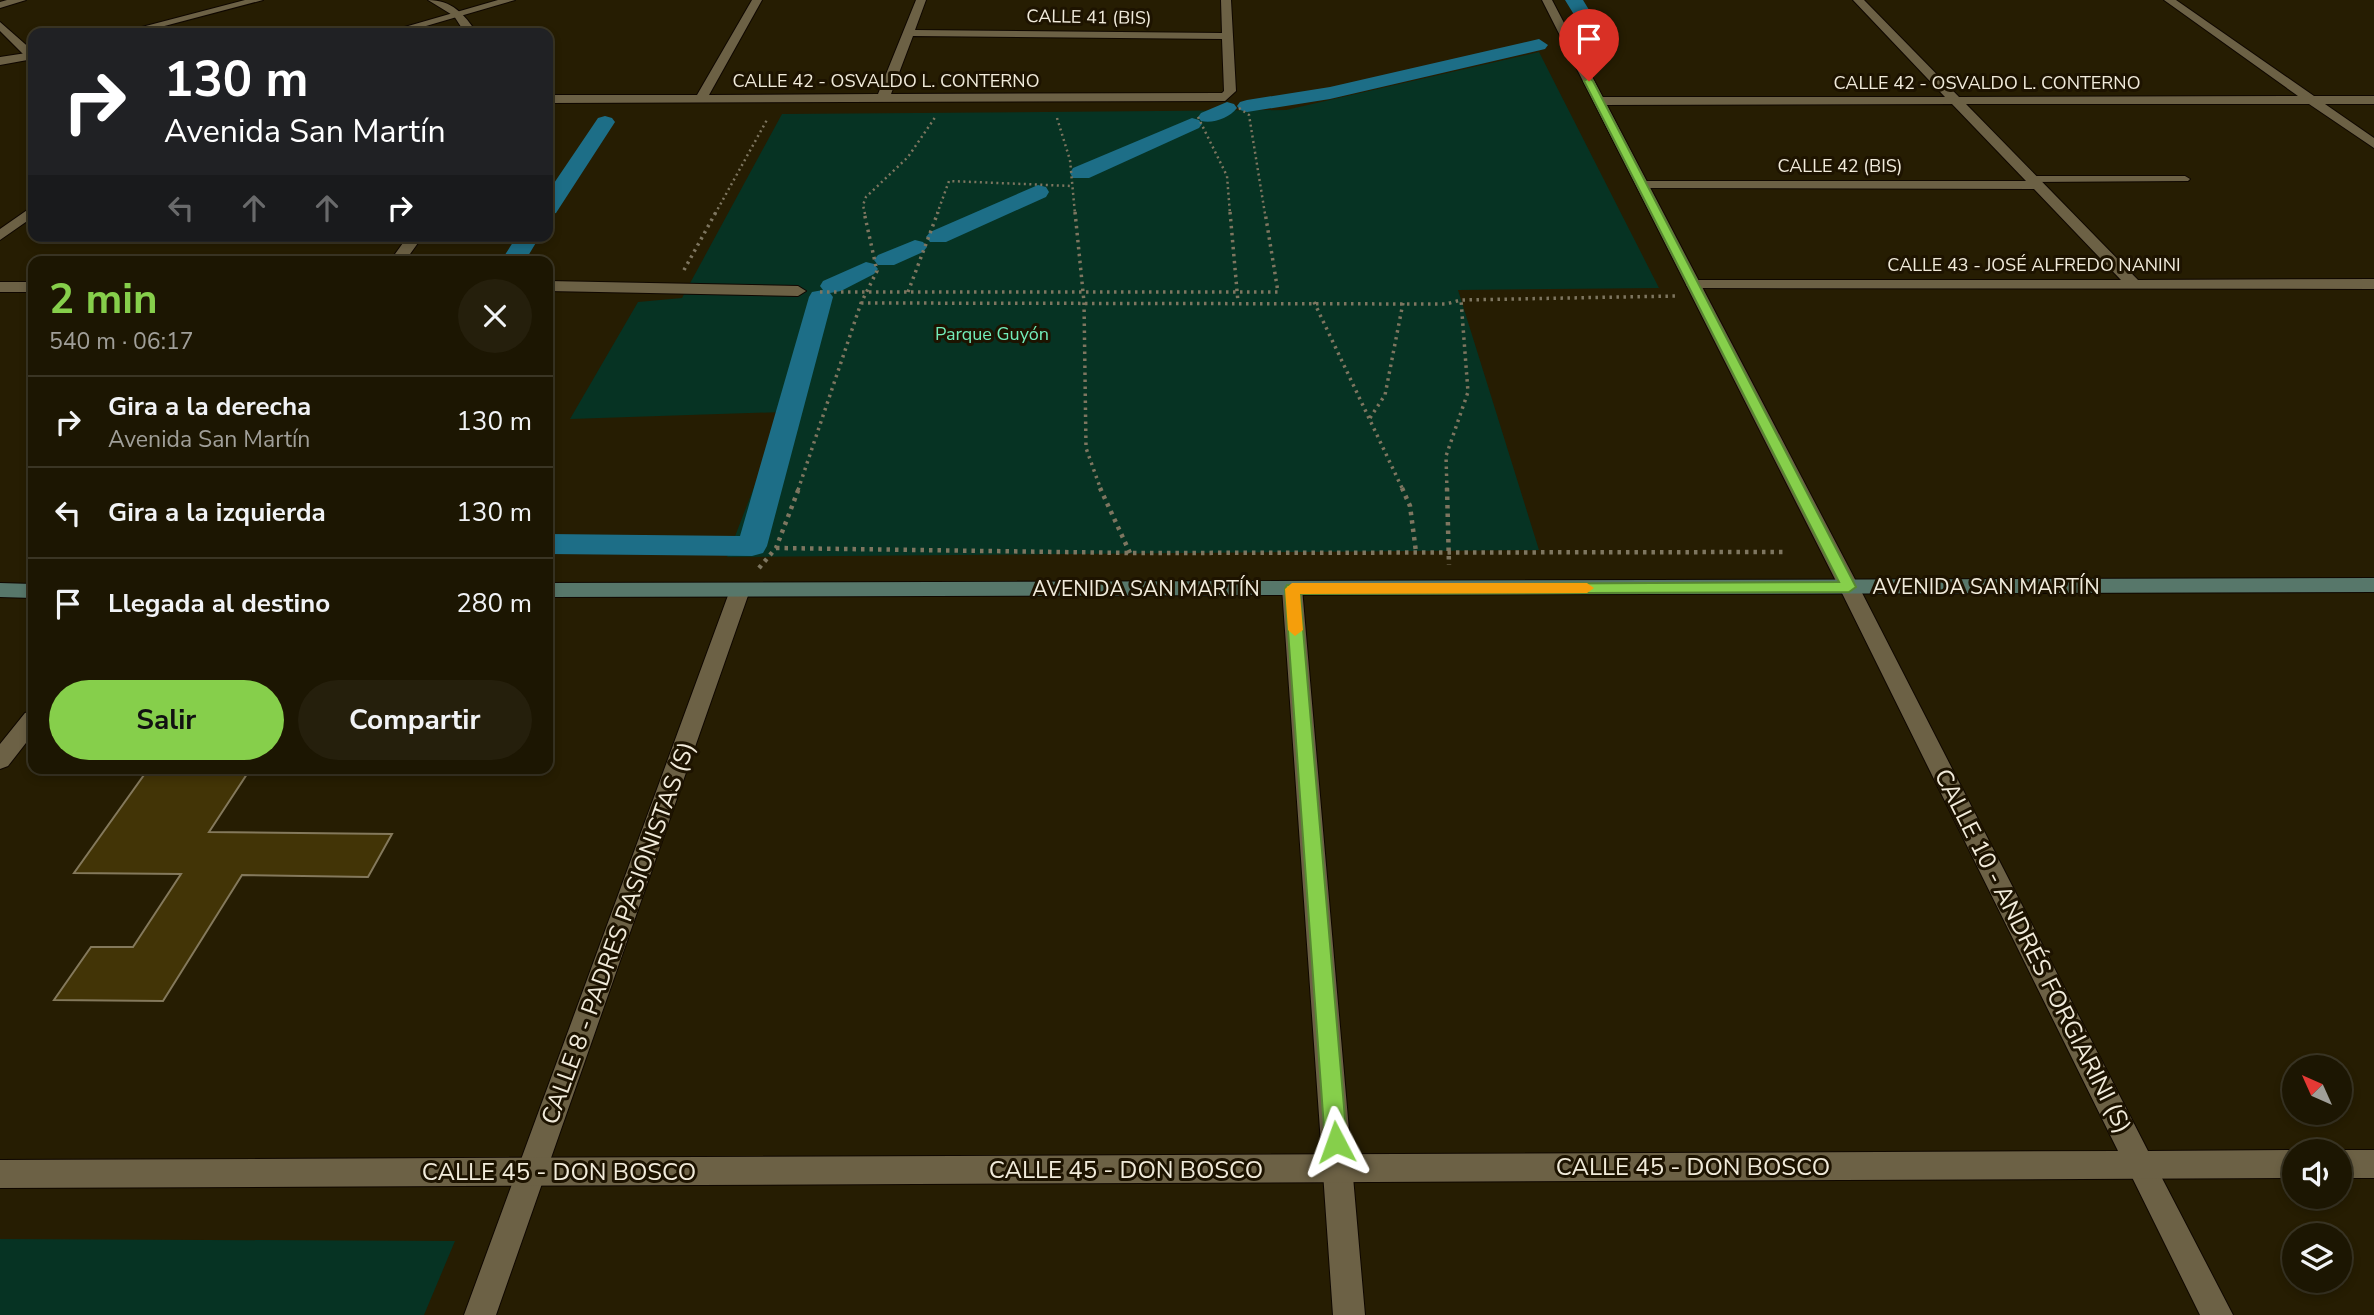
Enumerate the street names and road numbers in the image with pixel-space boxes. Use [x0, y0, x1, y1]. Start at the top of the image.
street label: CALLE 41 (BIS) [1026, 4, 1152, 30]
street label: CALLE 42 - OSVALDO L. CONTERNO [733, 69, 1039, 93]
street label: CALLE 42 - OSVALDO L. CONTERNO [1834, 71, 2140, 95]
street label: CALLE 42 (BIS) [1777, 154, 1903, 178]
street label: CALLE 43 - JOSÉ ALFREDO NANINI [1887, 253, 2181, 277]
street label: AVENIDA SAN MARTÍN [1872, 573, 2100, 601]
street label: AVENIDA SAN MARTÍN [1032, 575, 1260, 603]
street label: CALLE 8 - PADRES PASIONISTAS (S) [534, 737, 702, 1129]
street label: CALLE 10 - ANDRÉS FORGIARINI (S) [1927, 763, 2139, 1139]
street label: CALLE 45 - DON BOSCO [1556, 1151, 1830, 1183]
street label: CALLE 45 - DON BOSCO [989, 1154, 1263, 1186]
street label: CALLE 45 - DON BOSCO [422, 1156, 696, 1188]

